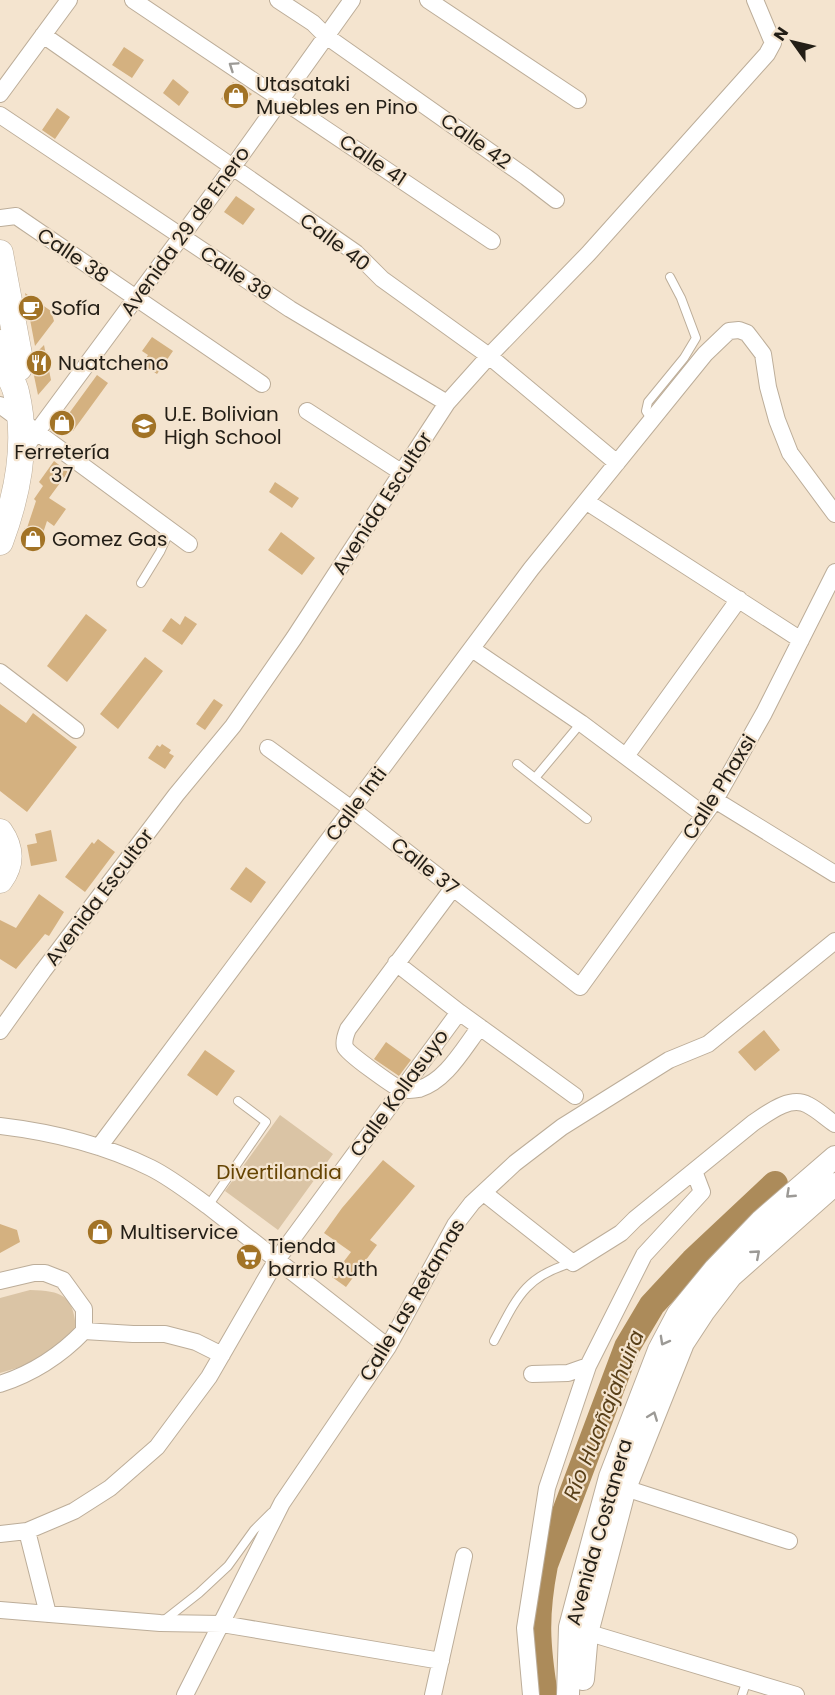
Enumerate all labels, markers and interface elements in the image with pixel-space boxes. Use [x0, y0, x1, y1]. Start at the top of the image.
north arrow [763, 12, 823, 72]
text: N [768, 22, 794, 45]
one-way arrow [228, 62, 239, 73]
place label: Utasataki Muebles en Pino [256, 70, 418, 121]
shop icon: Utasataki Muebles en Pino [221, 81, 251, 111]
street label: Calle 42 [435, 106, 517, 176]
street label: Calle 41 [334, 127, 412, 193]
street label: Avenida 29 de Enero [114, 140, 256, 322]
street label: Calle 40 [294, 206, 376, 278]
street label: Calle 38 [32, 221, 114, 289]
street label: Calle 39 [195, 239, 277, 307]
cafe icon: Sofía [16, 293, 46, 323]
place label: Sofía [51, 294, 101, 322]
restaurant icon: Nuatcheno [24, 348, 54, 378]
place label: Nuatcheno [58, 349, 169, 377]
place label: U.E. Bolivian High School [164, 400, 282, 451]
shop icon: Ferretería 37 [47, 408, 77, 438]
school or university icon: U.E. Bolivian High School [129, 411, 159, 441]
street label: Avenida Escultor [325, 426, 439, 580]
place label: Ferretería 37 [14, 438, 110, 489]
shop icon: Gomez Gas [18, 524, 48, 554]
place label: Gomez Gas [52, 525, 167, 553]
street label: Calle Phaxsi [675, 729, 763, 845]
street label: Calle Inti [319, 761, 393, 847]
street label: Avenida Escultor [38, 823, 160, 971]
street label: Calle 37 [385, 831, 465, 901]
street label: Calle Kollasuyo [343, 1023, 455, 1163]
park label: Divertilandia [216, 1158, 342, 1186]
one-way arrow [787, 1187, 797, 1198]
street label: Calle Las Retamas [353, 1214, 471, 1386]
shop icon: Multiservice [85, 1217, 115, 1247]
place label: Multiservice [120, 1218, 238, 1246]
place label: Tienda barrio Ruth [268, 1232, 378, 1283]
supermarket icon: Tienda barrio Ruth [234, 1242, 264, 1272]
one-way arrow [749, 1250, 760, 1261]
water label: Río Huañajahuira [556, 1326, 651, 1504]
one-way arrow [660, 1335, 671, 1345]
one-way arrow [645, 1411, 658, 1422]
street label: Avenida Costanera [559, 1435, 639, 1629]

